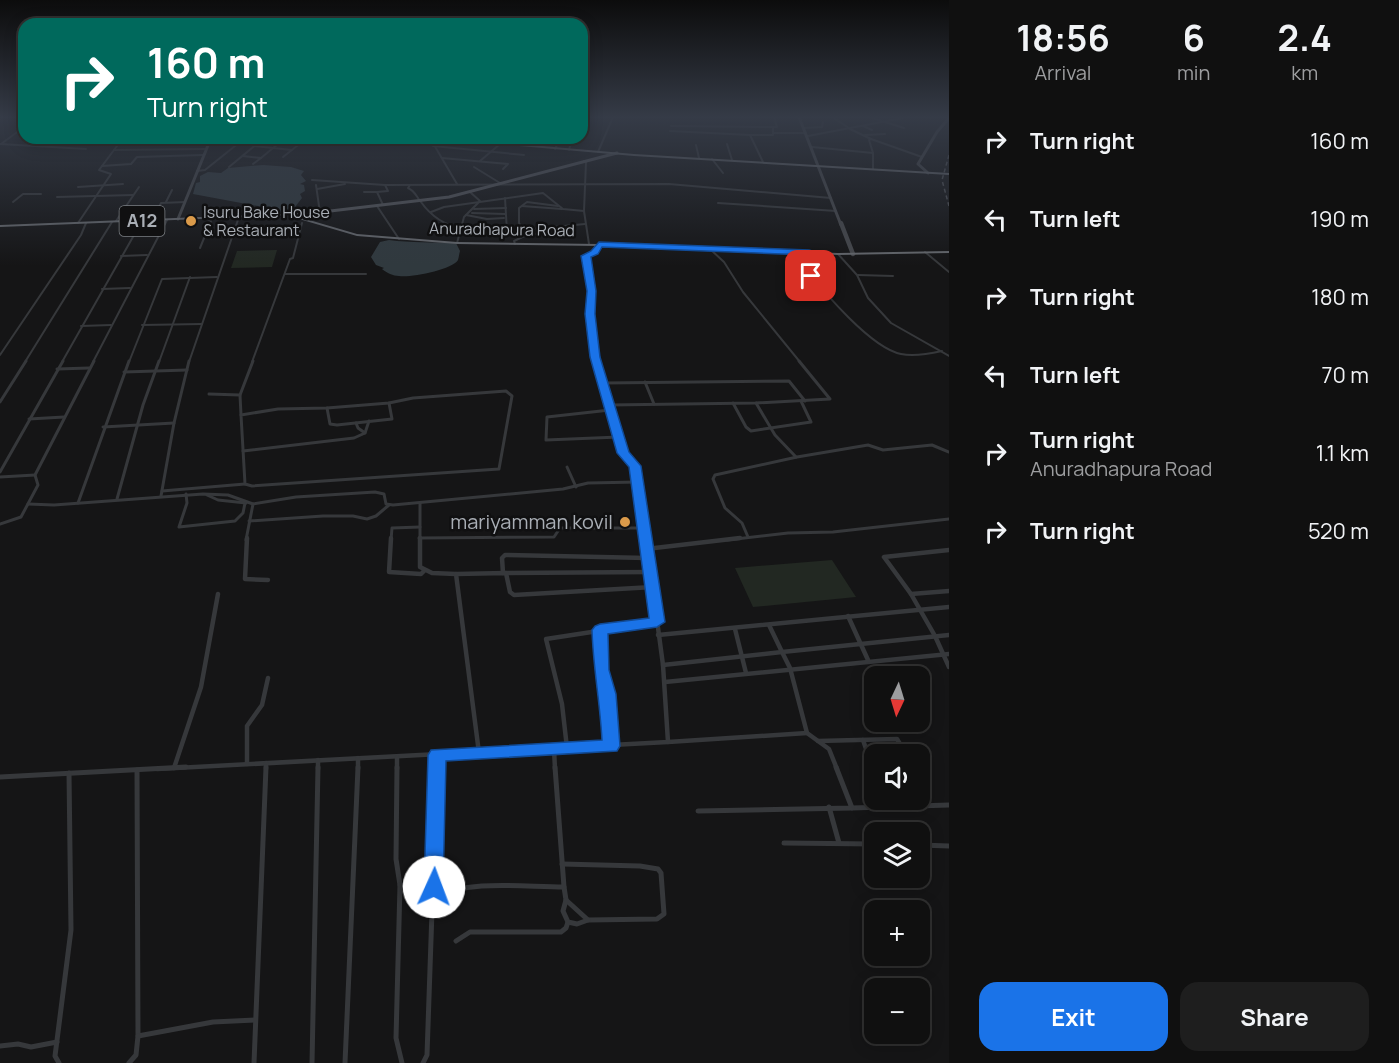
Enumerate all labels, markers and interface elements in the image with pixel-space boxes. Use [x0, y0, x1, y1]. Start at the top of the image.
text: 18:56 [1016, 13, 1110, 62]
text: 6 [1182, 13, 1205, 62]
text: 2.4 [1278, 13, 1332, 62]
text: 160 m [147, 33, 265, 91]
icon: right [48, 42, 126, 120]
text: Arrival [1034, 59, 1092, 86]
text: min [1177, 59, 1210, 86]
text: km [1291, 59, 1318, 86]
text: Turn right [147, 88, 268, 125]
icon: right [979, 125, 1012, 158]
text: Turn right [1030, 126, 1135, 156]
text: 160 m [1310, 126, 1369, 156]
place label: Isuru Bake House & Restaurant [203, 201, 330, 241]
icon: left [979, 203, 1012, 236]
text: Turn left [1030, 204, 1120, 234]
text: 190 m [1310, 204, 1369, 234]
road number: A12 [120, 206, 164, 236]
marker: Isuru Bake House & Restaurant [184, 214, 198, 228]
street label: Anuradhapura Road [429, 217, 575, 241]
pin [785, 250, 836, 301]
icon: arrive [794, 259, 827, 292]
icon: right [979, 281, 1012, 314]
text: Turn right [1030, 282, 1135, 312]
text: 180 m [1311, 282, 1369, 312]
icon: left [979, 359, 1012, 392]
text: Turn left [1030, 360, 1120, 390]
text: 70 m [1321, 360, 1369, 390]
text: Turn right [1030, 425, 1135, 455]
icon: right [979, 437, 1012, 470]
text: 1.1 km [1316, 438, 1369, 468]
text: Anuradhapura Road [1030, 455, 1212, 482]
place label: mariyamman kovil [450, 508, 613, 535]
marker: mariyamman kovil [618, 515, 632, 529]
icon: right [979, 515, 1012, 548]
text: Turn right [1030, 516, 1135, 546]
text: 520 m [1308, 516, 1369, 546]
north arrow [864, 666, 930, 732]
map controls [864, 666, 930, 1044]
button: sound [864, 744, 930, 810]
button: layers [864, 822, 930, 888]
position arrow [402, 855, 466, 919]
button: + [864, 900, 930, 966]
button: − [864, 978, 930, 1044]
button: Exit [979, 982, 1168, 1051]
button: Share [1180, 982, 1369, 1051]

